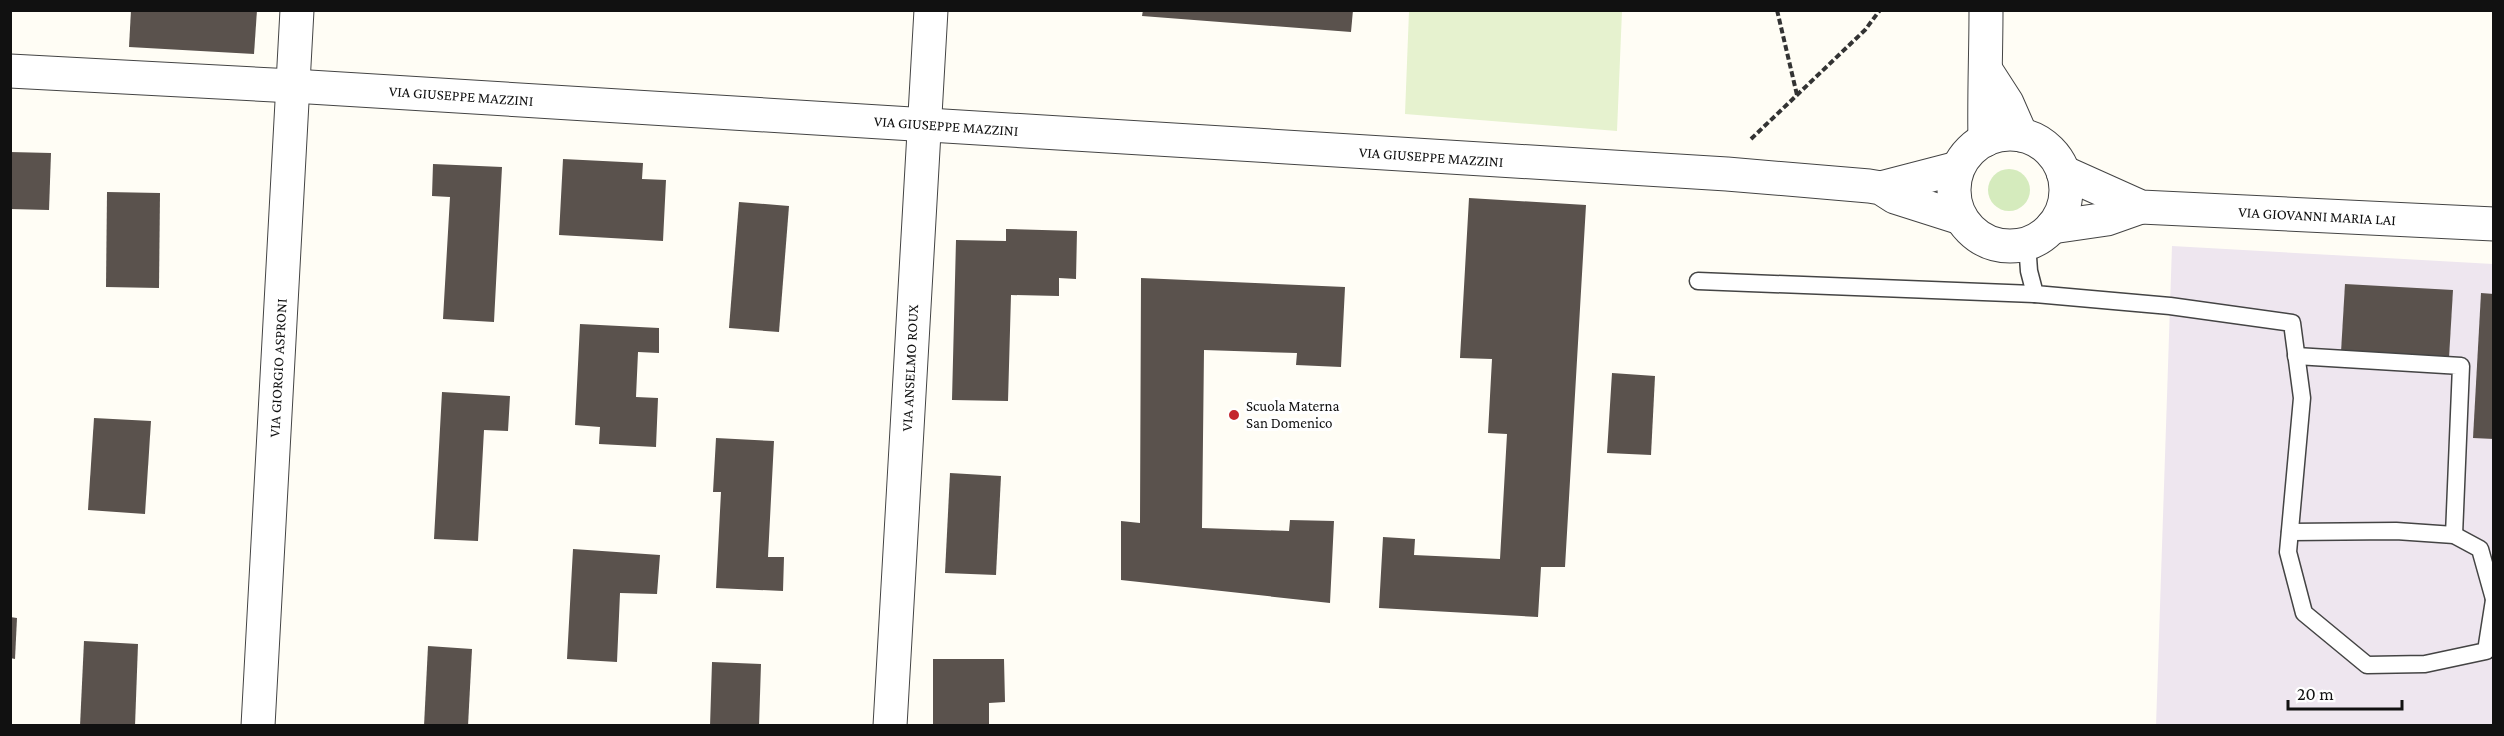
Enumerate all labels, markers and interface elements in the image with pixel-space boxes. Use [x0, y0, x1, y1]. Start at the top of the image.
street label: VIA GIUSEPPE MAZZINI [388, 83, 534, 109]
street label: VIA GIUSEPPE MAZZINI [873, 113, 1019, 139]
street label: VIA GIUSEPPE MAZZINI [1358, 144, 1504, 170]
street label: VIA GIOVANNI MARIA LAI [2238, 204, 2396, 228]
street label: VIA GIORGIO ASPRONI [266, 298, 290, 438]
street label: VIA ANSELMO ROUX [899, 304, 921, 432]
place label: Scuola Materna San Domenico [1246, 398, 1340, 431]
marker: Scuola Materna San Domenico [1227, 408, 1241, 422]
scale bar [2288, 673, 2402, 711]
text: 20 m [2297, 684, 2334, 704]

